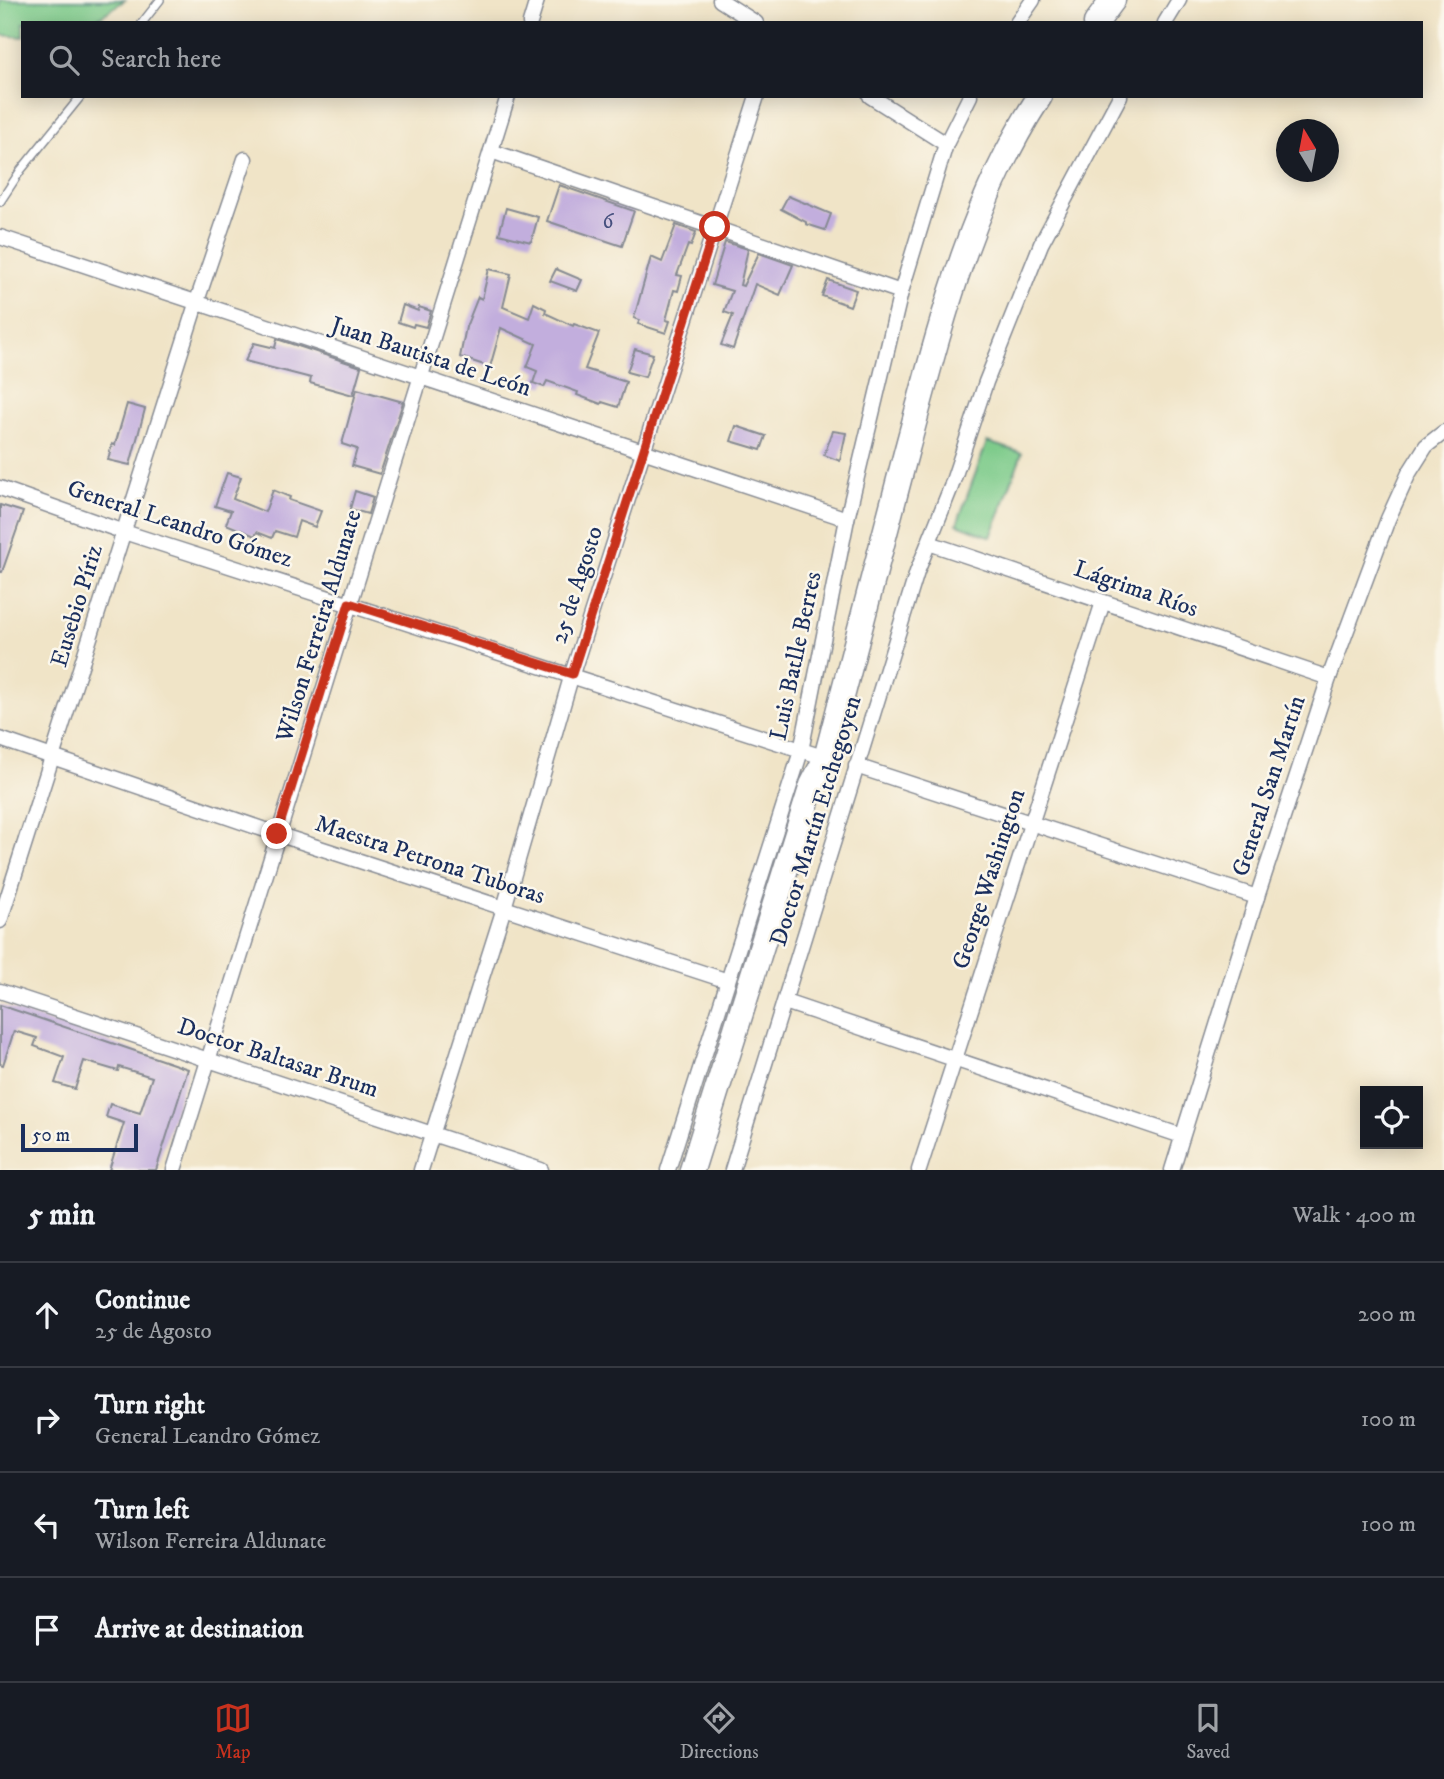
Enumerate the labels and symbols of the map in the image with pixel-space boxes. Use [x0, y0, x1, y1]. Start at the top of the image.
north arrow [1276, 119, 1339, 182]
house number: 6 [603, 209, 615, 235]
route start [699, 211, 730, 242]
street label: Juan Bautista de León [325, 310, 535, 404]
street label: General Leandro Gómez [64, 473, 297, 575]
street label: Wilson Ferreira Aldunate [269, 506, 369, 747]
street label: 25 de Agosto [544, 522, 610, 648]
street label: Eusebio Píriz [44, 541, 110, 671]
street label: Lágrima Ríos [1070, 554, 1202, 624]
street label: Luis Batlle Berres [763, 569, 829, 743]
street label: General San Martín [1226, 691, 1313, 880]
street label: Doctor Martín Etchegoyen [764, 692, 869, 950]
street label: George Washington [946, 785, 1032, 973]
street label: Maestra Petrona Tuboras [311, 809, 549, 911]
route end [261, 818, 292, 849]
street label: Doctor Baltasar Brum [174, 1011, 382, 1105]
scale bar [21, 1121, 138, 1153]

